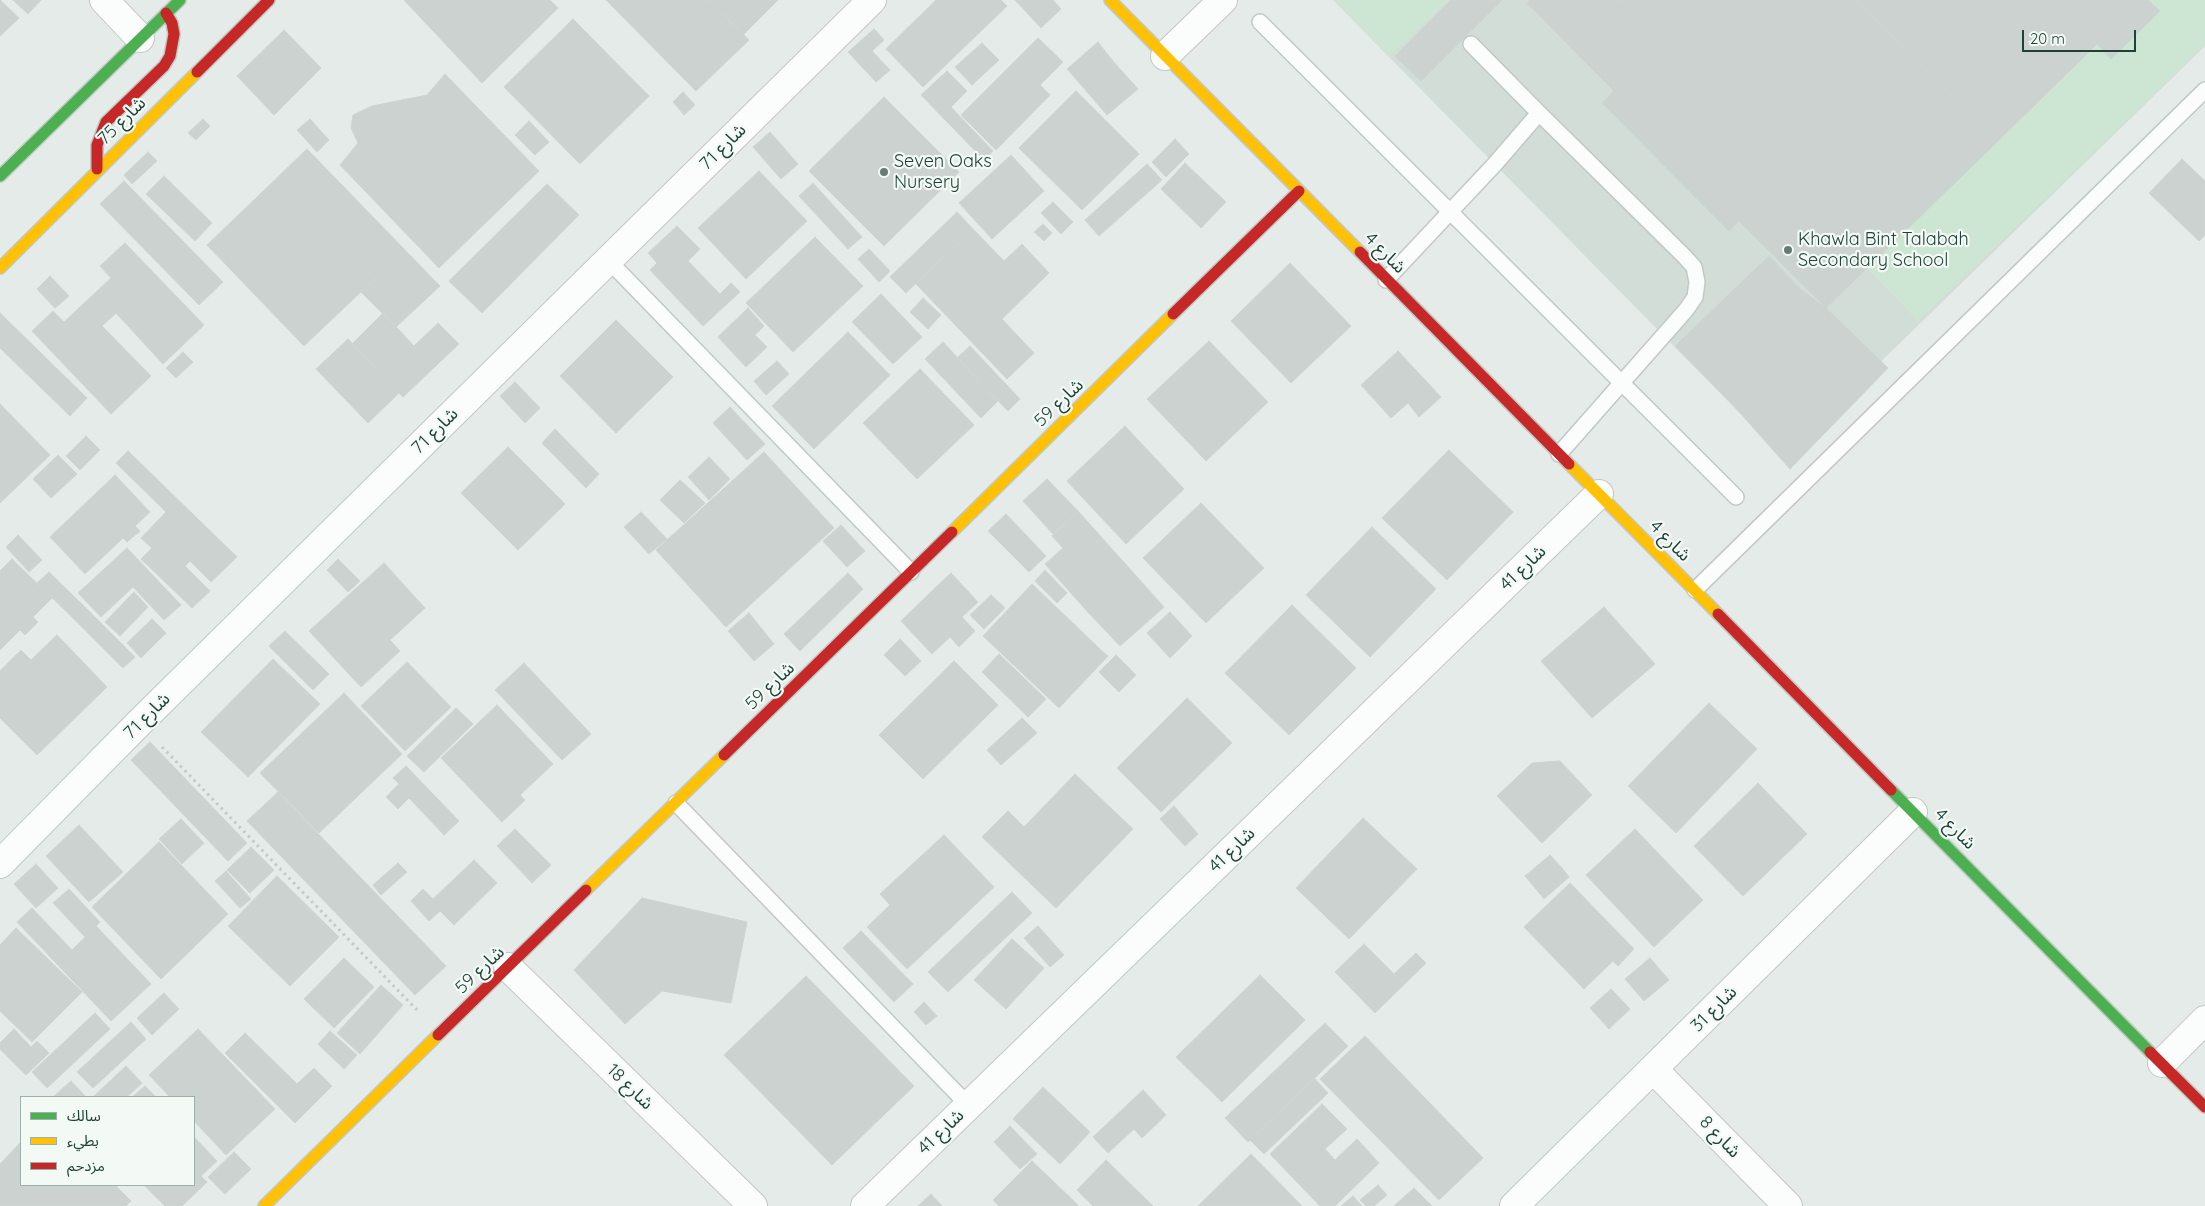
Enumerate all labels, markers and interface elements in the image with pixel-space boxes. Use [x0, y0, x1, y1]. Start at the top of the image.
scale bar [2025, 20, 2139, 52]
text: 20 m [2030, 29, 2065, 48]
street label: شارع 75 [93, 92, 151, 150]
street label: شارع 71 [695, 119, 751, 175]
place label: Seven Oaks Nursery [894, 151, 992, 193]
marker: Seven Oaks Nursery [878, 166, 890, 178]
street label: شارع 4 [1360, 228, 1410, 278]
place label: Khawla Bint Talabah Secondary School [1798, 229, 1969, 272]
marker: Khawla Bint Talabah Secondary School [1782, 244, 1794, 256]
street label: شارع 59 [1030, 374, 1088, 432]
street label: شارع 71 [407, 403, 463, 459]
street label: شارع 4 [1645, 516, 1695, 566]
street label: شارع 41 [1495, 541, 1551, 595]
street label: شارع 59 [741, 657, 799, 715]
street label: شارع 71 [119, 688, 175, 744]
street label: شارع 4 [1930, 804, 1980, 854]
street label: شارع 41 [1204, 823, 1260, 877]
street label: شارع 59 [451, 941, 509, 999]
street label: شارع 31 [1687, 982, 1741, 1036]
street label: شارع 18 [602, 1060, 658, 1114]
legend [20, 1096, 195, 1186]
street label: شارع 41 [913, 1105, 969, 1159]
text: سالك [67, 1106, 101, 1125]
street label: شارع 8 [1695, 1112, 1745, 1162]
text: بطيء [67, 1131, 99, 1150]
text: مزدحم [67, 1156, 105, 1175]

